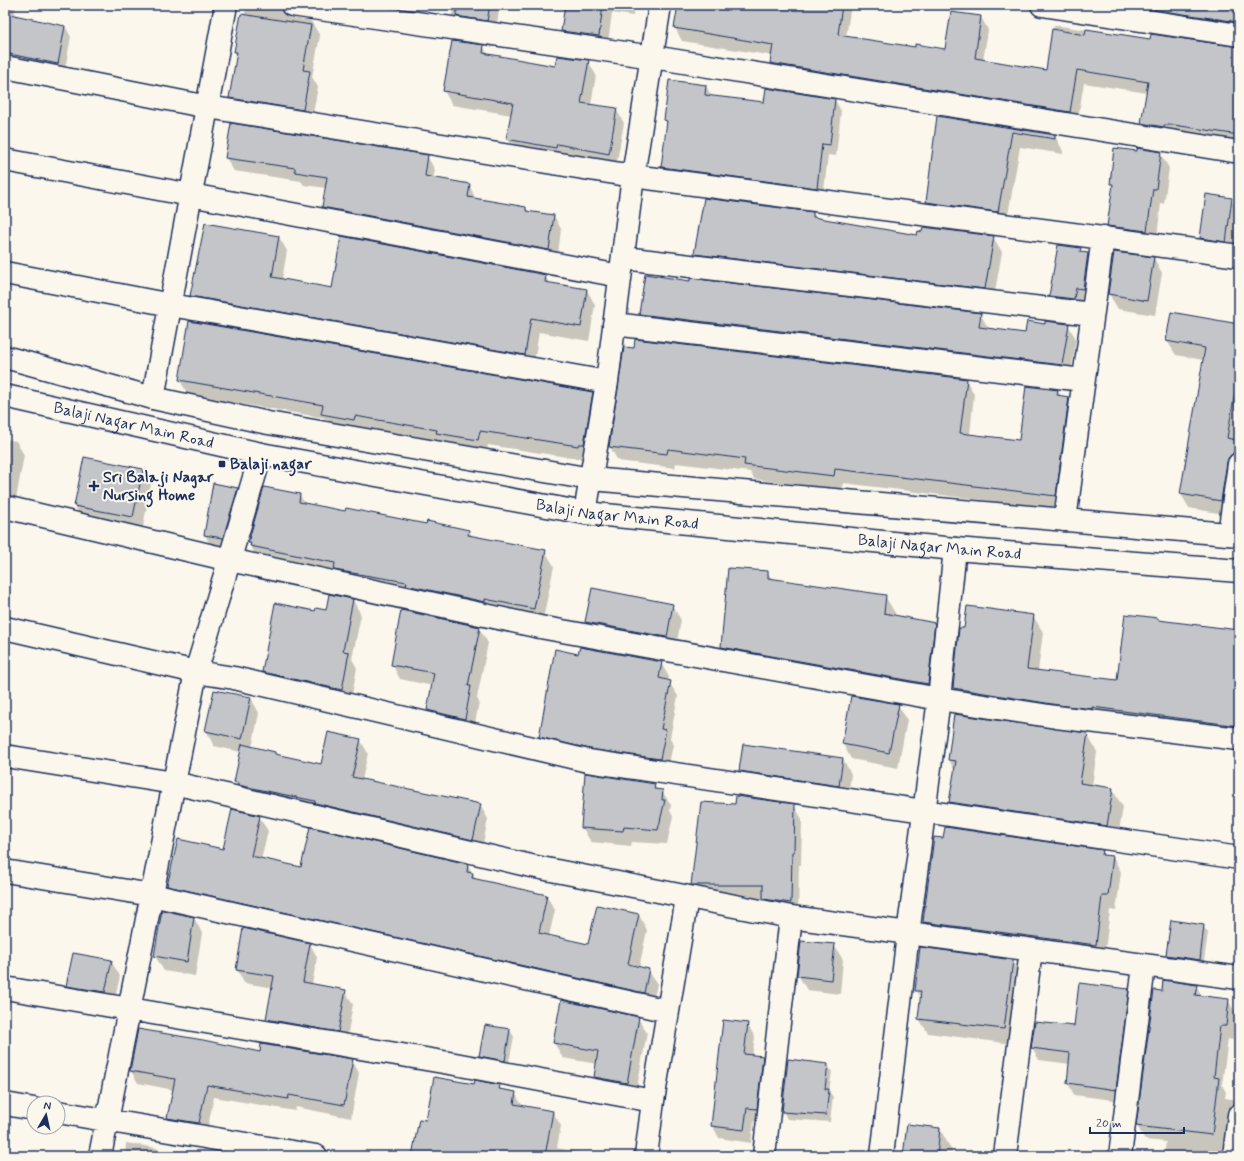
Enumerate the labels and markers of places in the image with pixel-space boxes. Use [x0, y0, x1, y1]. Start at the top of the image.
place label: Balaji nagar [230, 454, 312, 477]
marker: Balaji nagar [217, 459, 227, 469]
place label: Sri Balaji Nagar Nursing Home [103, 467, 214, 508]
marker: Sri Balaji Nagar Nursing Home [88, 480, 100, 492]

